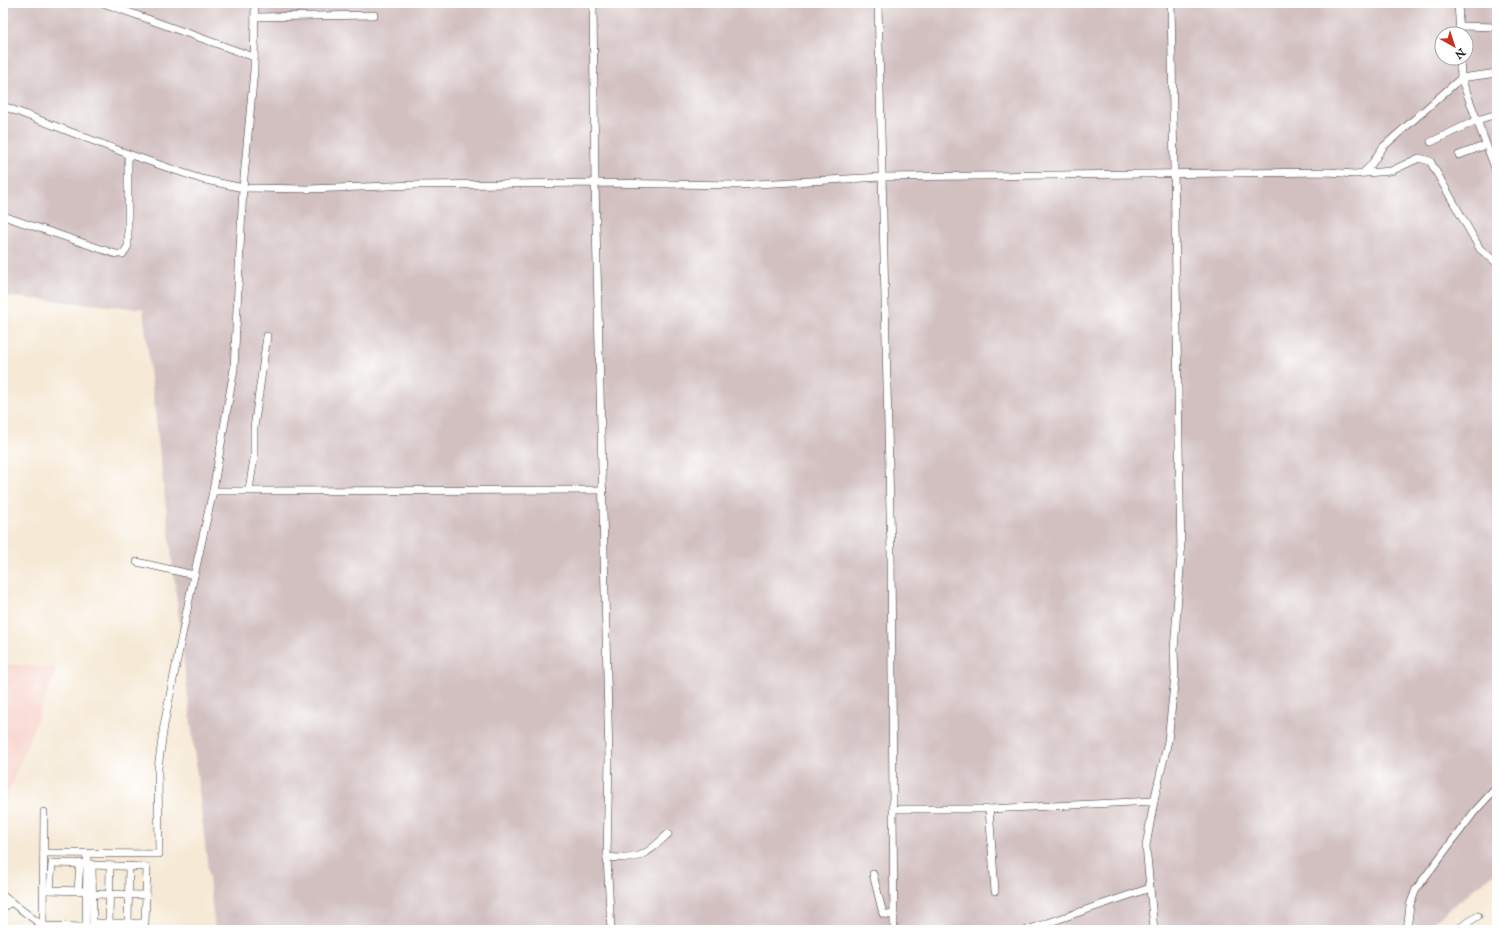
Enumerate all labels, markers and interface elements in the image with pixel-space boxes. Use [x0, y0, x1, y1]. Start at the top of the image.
north arrow [1434, 26, 1474, 66]
text: N [1451, 44, 1469, 62]

